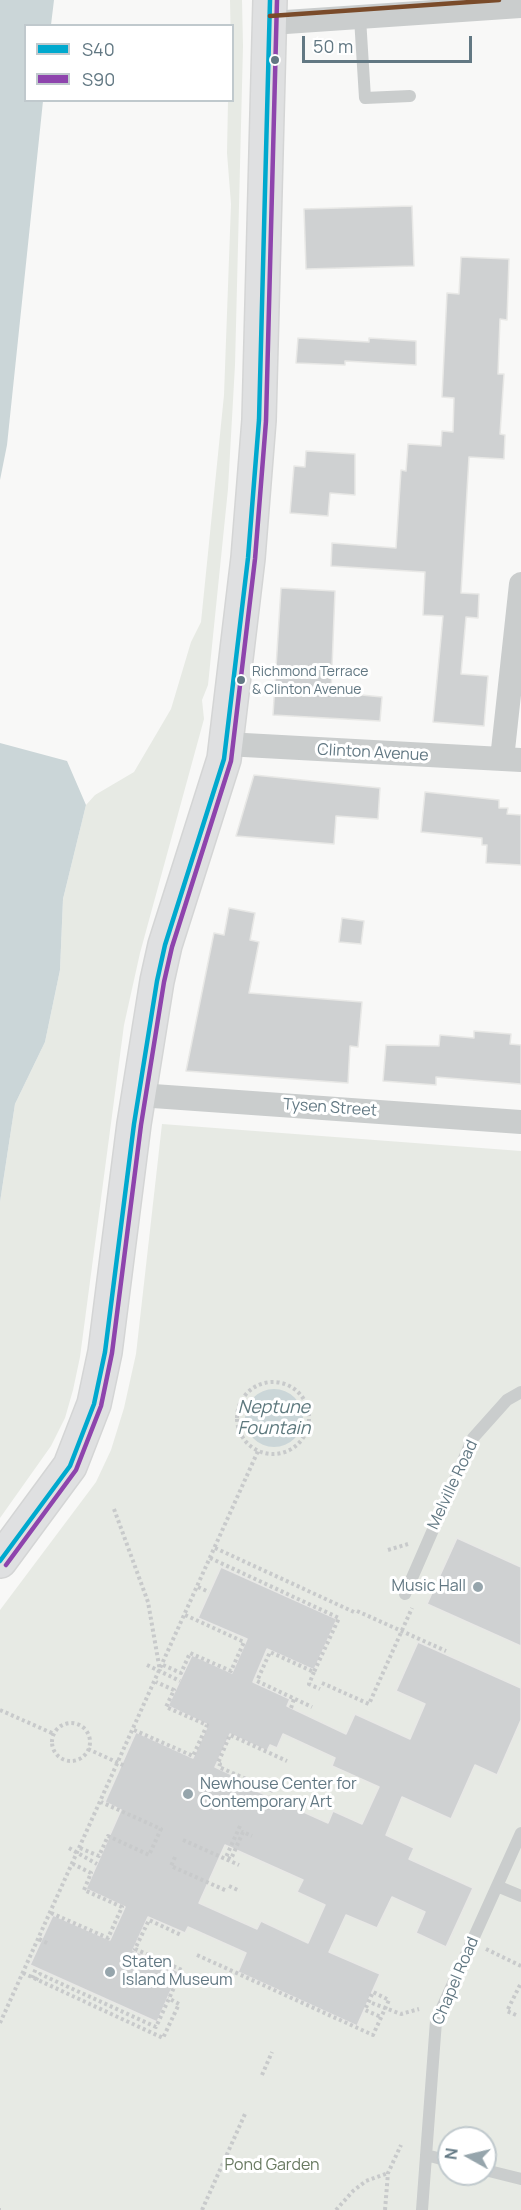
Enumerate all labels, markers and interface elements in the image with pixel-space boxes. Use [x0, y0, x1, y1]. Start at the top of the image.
legend [24, 24, 234, 102]
scale bar [305, 24, 474, 62]
text: 50 m [313, 34, 353, 58]
text: S40 [82, 37, 115, 61]
unlabelled marker [269, 54, 281, 66]
text: S90 [82, 67, 115, 91]
place label: Richmond Terrace & Clinton Avenue [252, 664, 368, 696]
marker: Richmond Terrace & Clinton Avenue [235, 674, 247, 686]
street label: Clinton Avenue [317, 740, 429, 766]
street label: Tysen Street [282, 1095, 378, 1121]
water label: Neptune Fountain [238, 1397, 310, 1440]
street label: Melville Road [424, 1437, 482, 1533]
place label: Music Hall [392, 1577, 466, 1597]
marker: Music Hall [471, 1580, 485, 1594]
place label: Newhouse Center for Contemporary Art [200, 1775, 357, 1813]
marker: Newhouse Center for Contemporary Art [181, 1787, 195, 1801]
street label: Chapel Road [429, 1934, 483, 2028]
place label: Staten Island Museum [122, 1953, 233, 1991]
marker: Staten Island Museum [103, 1965, 117, 1979]
north arrow [437, 2126, 497, 2186]
text: N [439, 2147, 463, 2161]
park label: Pond Garden [224, 2156, 320, 2176]

